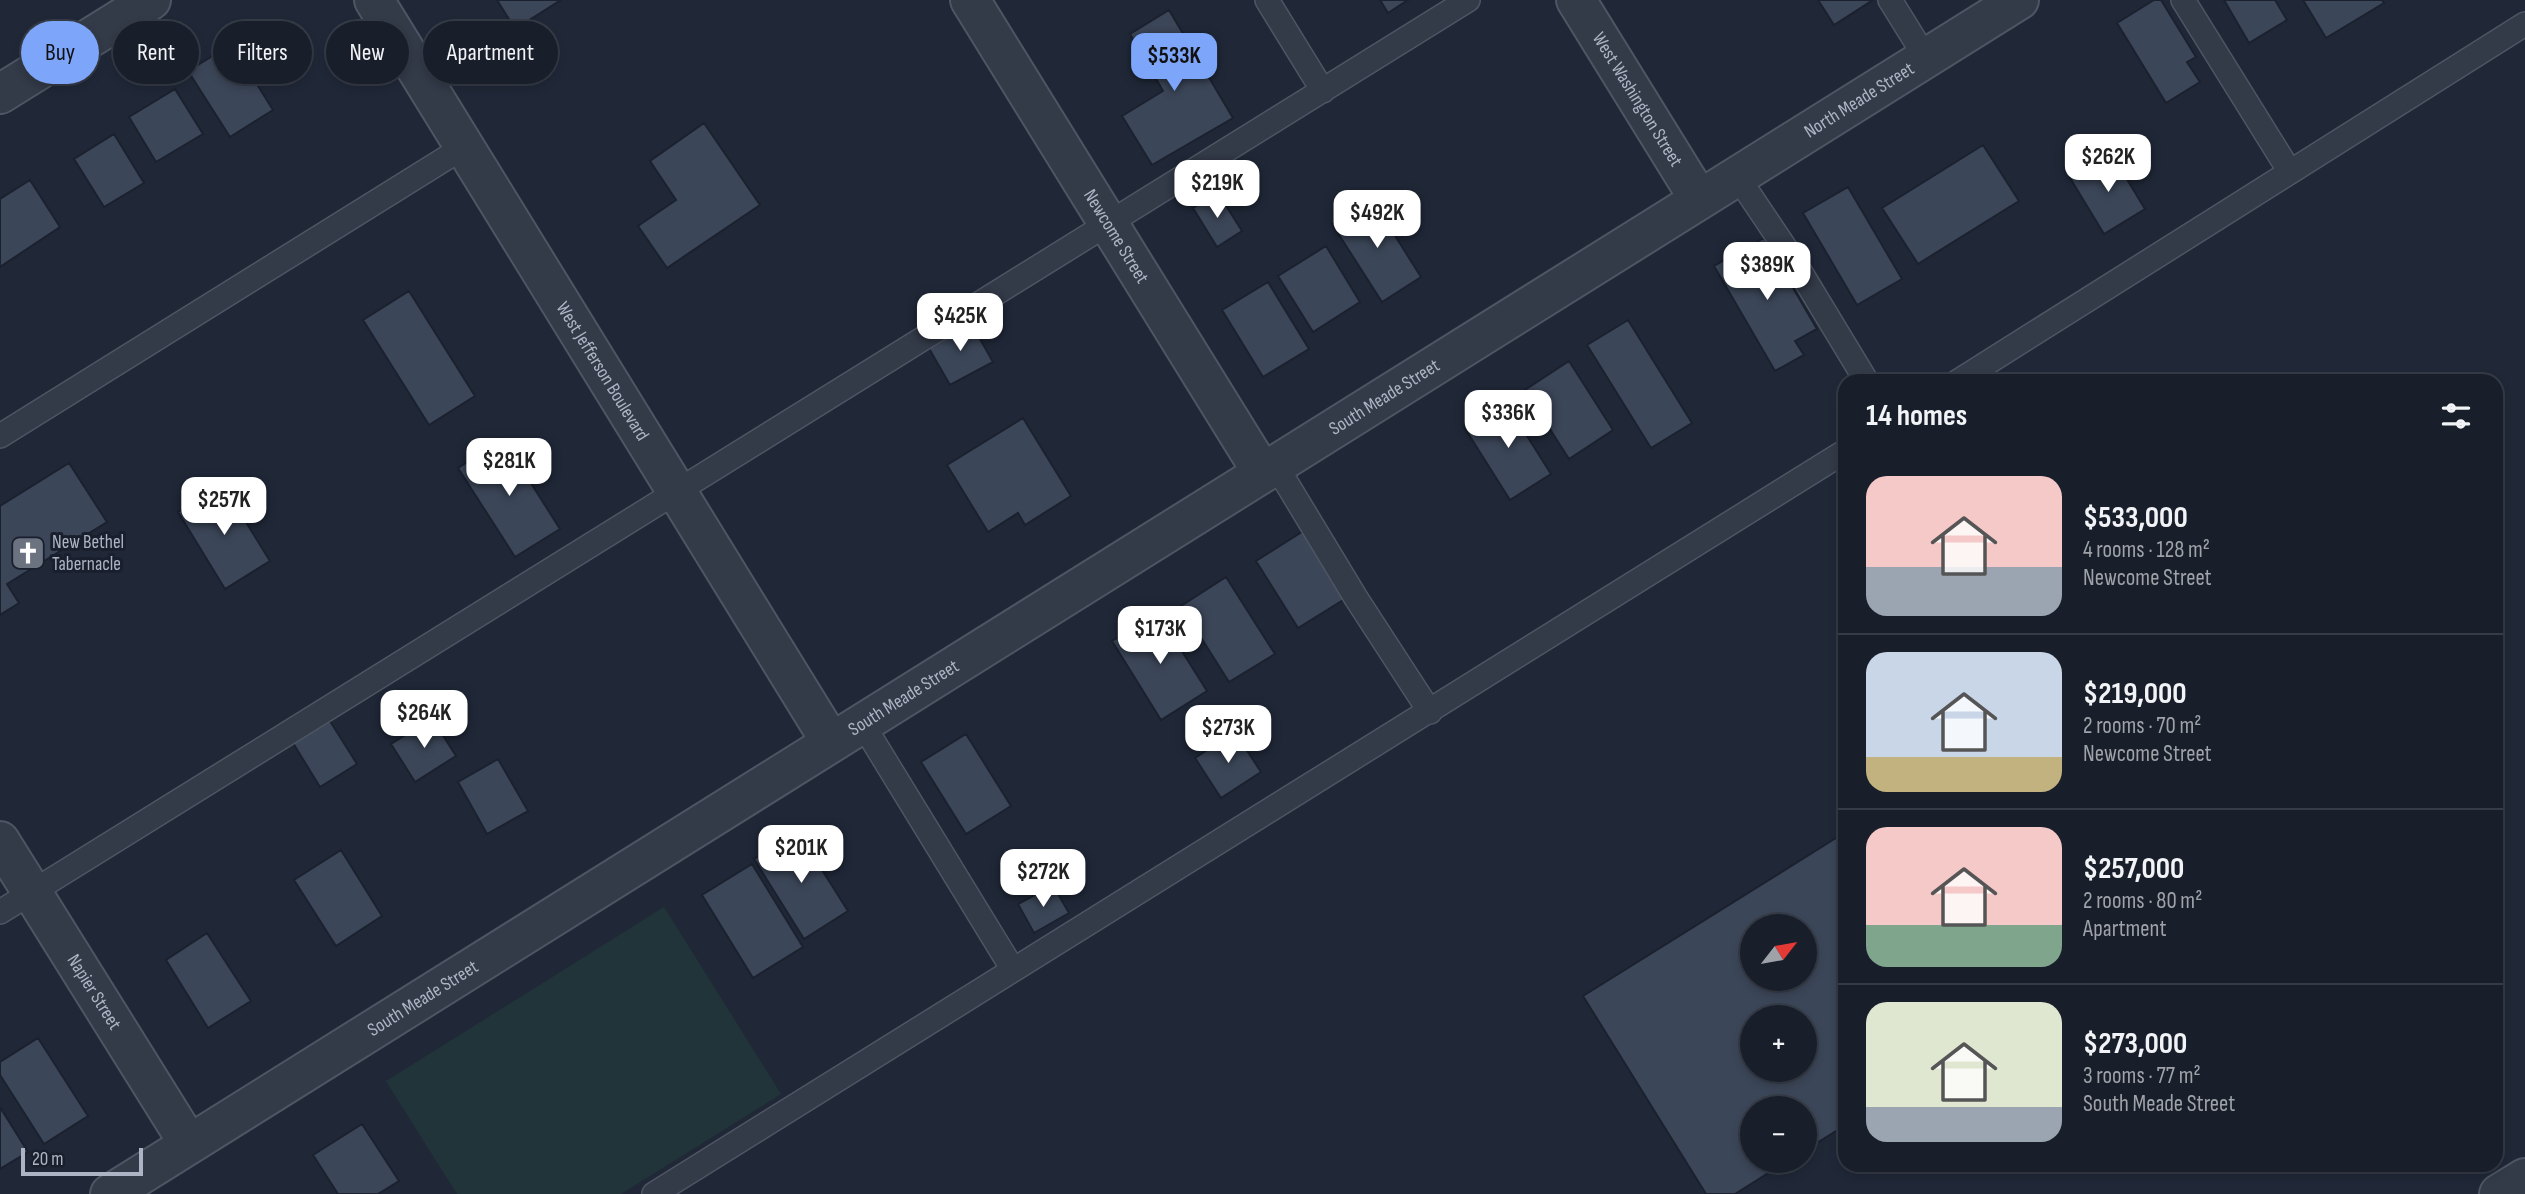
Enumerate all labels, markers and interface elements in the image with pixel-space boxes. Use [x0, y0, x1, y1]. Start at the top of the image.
chip: Buy [21, 21, 99, 84]
chip: Rent [113, 21, 199, 84]
chip: Filters [213, 21, 312, 84]
chip: New [326, 21, 409, 84]
chip: Apartment [423, 21, 558, 84]
street label: West Washington Street [1587, 28, 1688, 171]
pin: $533K [1125, 34, 1223, 93]
text: $533K [1147, 42, 1201, 70]
street label: North Meade Street [1800, 57, 1918, 143]
pin: $262K [2059, 134, 2157, 194]
text: $262K [2081, 143, 2135, 171]
pin: $219K [1168, 160, 1266, 220]
text: $219K [1190, 169, 1244, 197]
street label: Newcome Street [1079, 185, 1154, 288]
pin: $492K [1328, 190, 1426, 250]
text: $492K [1350, 199, 1404, 227]
pin: $389K [1718, 243, 1816, 302]
text: $389K [1739, 251, 1795, 279]
pin: $425K [911, 294, 1009, 353]
street label: West Jefferson Boulevard [551, 298, 654, 445]
text: $425K [933, 302, 987, 330]
street label: South Meade Street [1325, 354, 1444, 440]
pin: $336K [1459, 391, 1557, 450]
icon: filters [2437, 397, 2475, 435]
text: 14 homes [1866, 398, 1967, 434]
text: $336K [1481, 399, 1535, 427]
pin: $281K [460, 438, 558, 498]
text: $281K [482, 447, 536, 475]
pin: $257K [175, 477, 273, 537]
text: $257K [197, 486, 251, 514]
text: $533,000 [2083, 500, 2188, 536]
icon: home [1922, 504, 2006, 588]
place label: New Bethel Tabernacle [52, 531, 124, 576]
church icon: New Bethel Tabernacle [9, 534, 47, 572]
text: 4 rooms · 128 m² [2083, 536, 2210, 564]
text: Newcome Street [2083, 564, 2212, 592]
pin: $173K [1111, 606, 1209, 666]
text: $173K [1134, 615, 1186, 643]
street label: South Meade Street [844, 654, 963, 741]
text: $219,000 [2083, 676, 2187, 712]
icon: home [1922, 680, 2006, 764]
pin: $264K [375, 690, 473, 750]
text: $264K [397, 699, 451, 727]
pin: $273K [1179, 706, 1277, 765]
text: 2 rooms · 70 m² [2083, 712, 2201, 740]
text: $273K [1201, 714, 1255, 742]
text: Newcome Street [2083, 740, 2212, 768]
pin: $201K [752, 826, 850, 885]
text: $201K [774, 834, 828, 862]
pin: $272K [994, 850, 1092, 909]
text: $257,000 [2083, 851, 2184, 887]
icon: home [1922, 855, 2006, 939]
text: $272K [1016, 858, 1070, 886]
text: 2 rooms · 80 m² [2083, 887, 2202, 915]
north arrow [1740, 914, 1816, 990]
map controls [1740, 914, 1817, 1173]
text: Apartment [2083, 915, 2167, 943]
street label: Napier Street [62, 950, 126, 1034]
street label: South Meade Street [363, 955, 483, 1041]
button: + [1740, 1005, 1817, 1082]
text: $273,000 [2083, 1026, 2187, 1062]
icon: home [1922, 1030, 2006, 1114]
text: 3 rooms · 77 m² [2083, 1062, 2201, 1090]
text: South Meade Street [2083, 1090, 2235, 1118]
button: − [1740, 1096, 1817, 1173]
scale bar [21, 1145, 144, 1177]
text: 20 m [32, 1148, 64, 1171]

